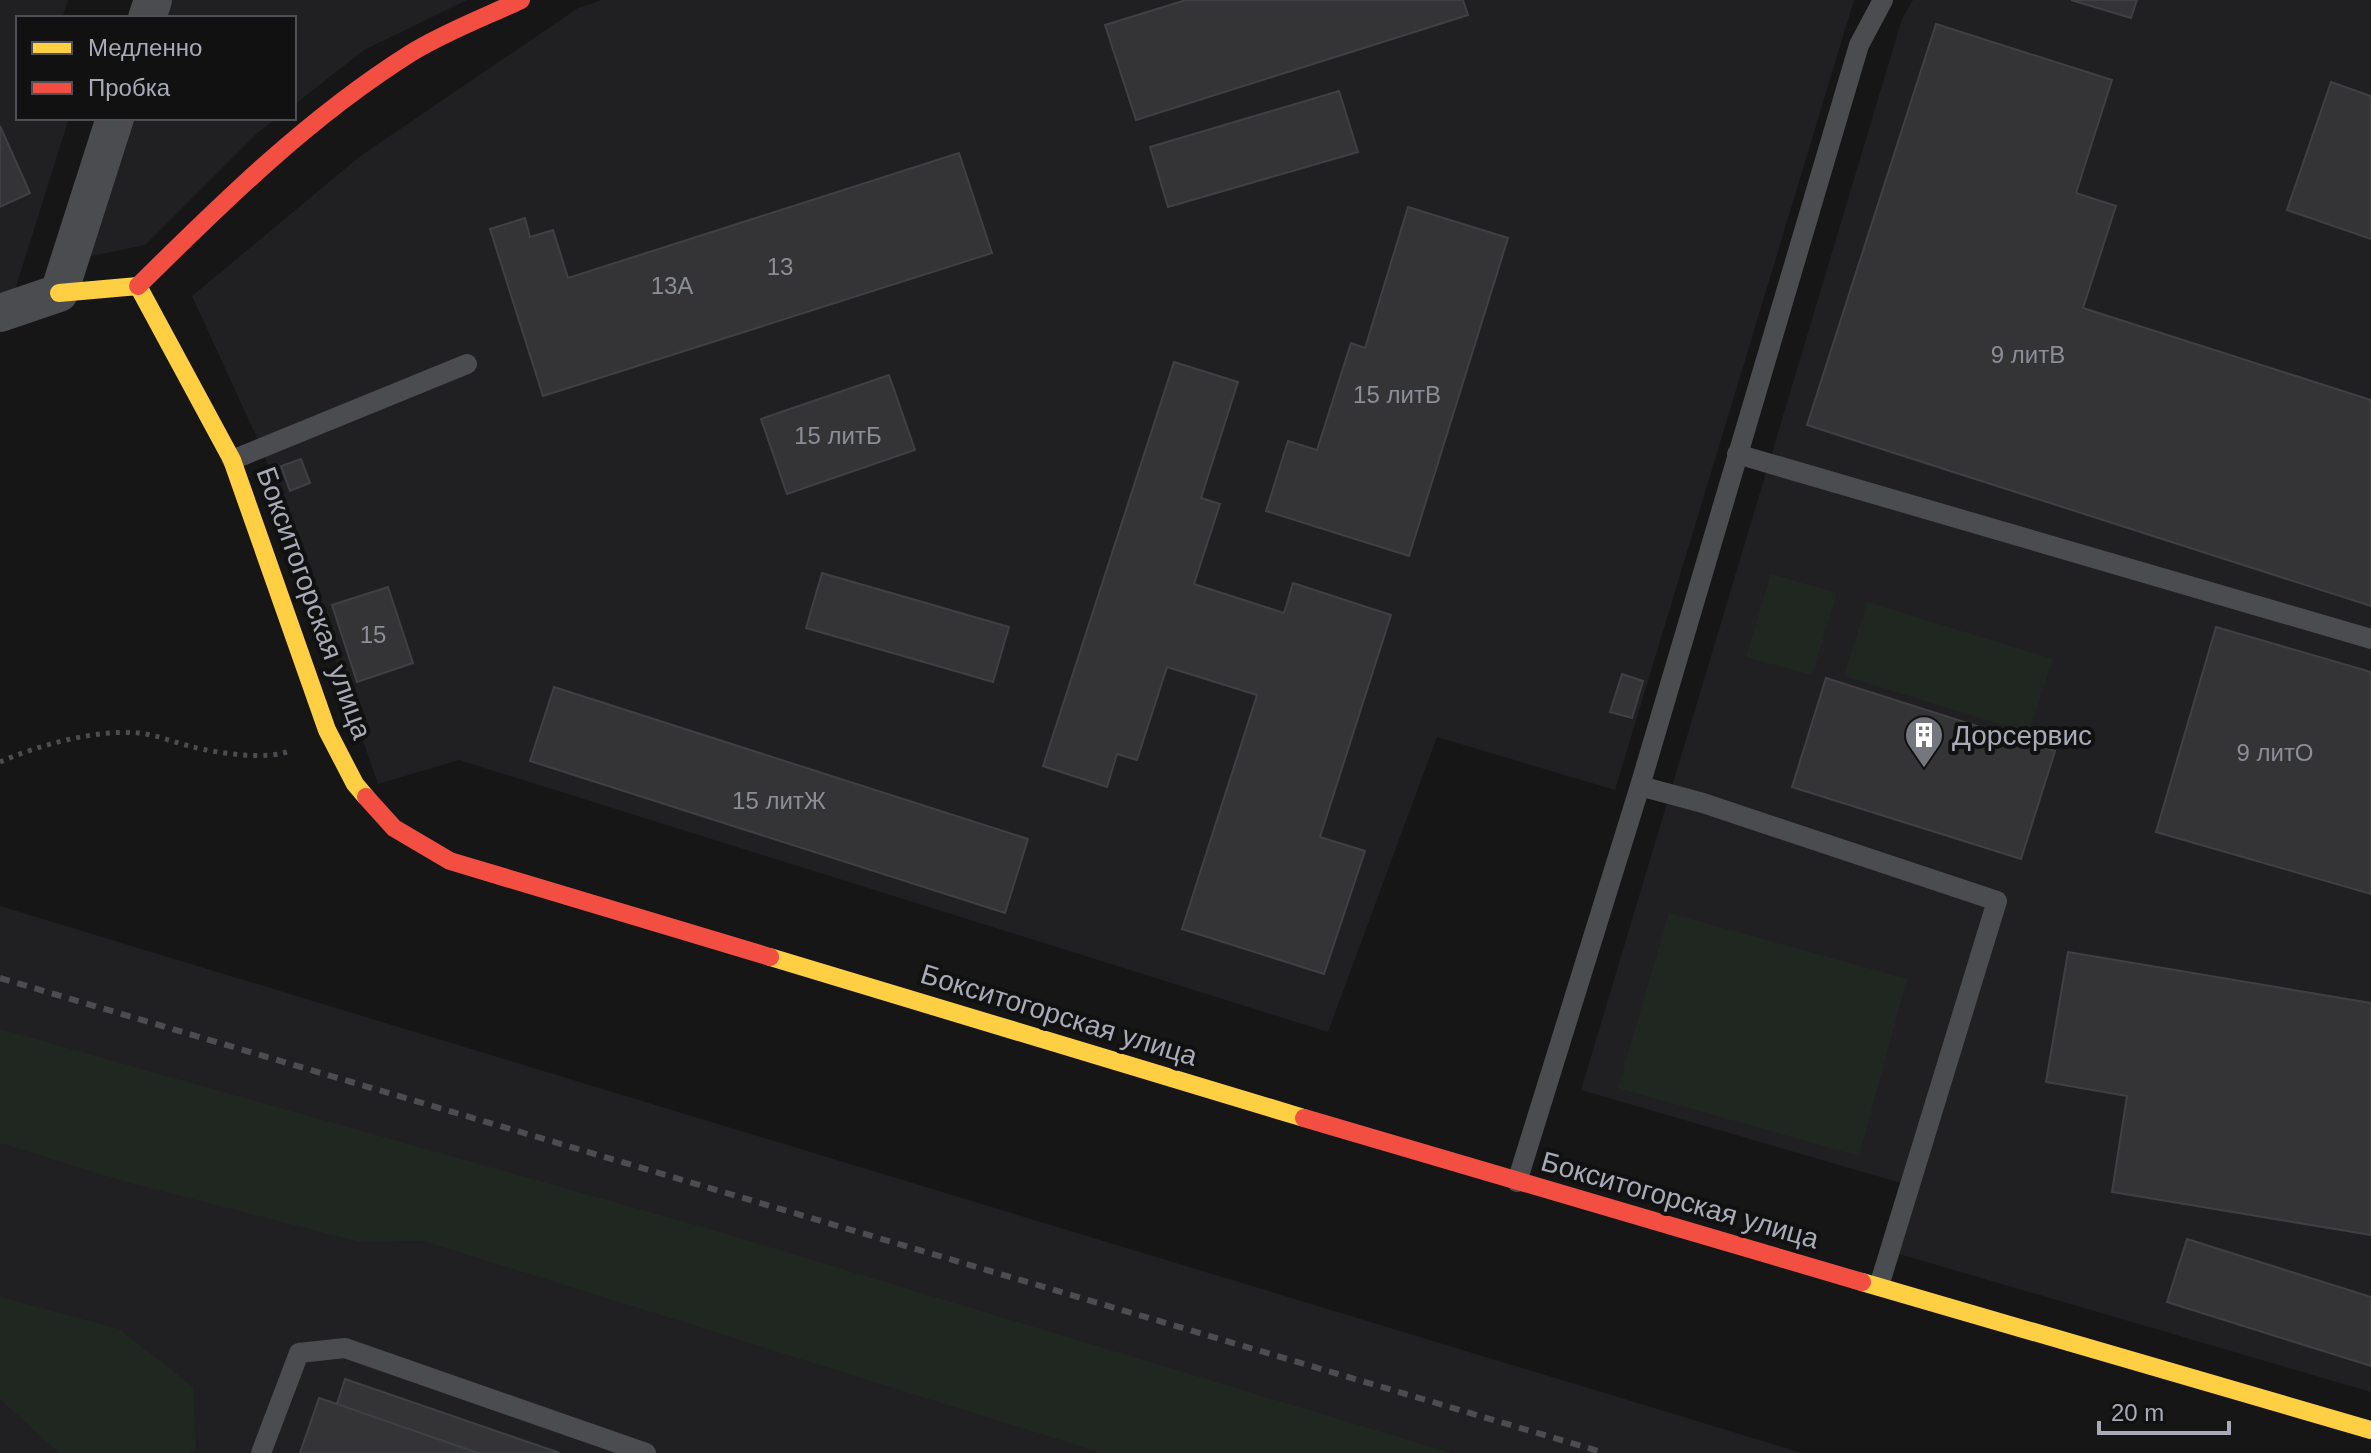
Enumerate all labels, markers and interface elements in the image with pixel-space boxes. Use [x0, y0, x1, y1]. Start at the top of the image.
legend [16, 16, 296, 120]
text: Медленно [88, 34, 202, 61]
text: Пробка [88, 74, 171, 101]
house number: 13 [767, 253, 793, 280]
house number: 13А [651, 272, 693, 299]
house number: 9 литВ [1991, 341, 2065, 368]
house number: 15 литВ [1353, 381, 1441, 408]
house number: 15 литБ [794, 422, 882, 449]
street label: Бокситогорская улица [250, 463, 378, 744]
house number: 15 [360, 621, 386, 648]
building icon: Дорсервис [1903, 714, 1945, 769]
place label: Дорсервис [1952, 720, 2092, 751]
house number: 9 литО [2236, 739, 2314, 766]
house number: 15 литЖ [732, 787, 826, 814]
street label: Бокситогорская улица [917, 958, 1201, 1072]
street label: Бокситогорская улица [1538, 1146, 1823, 1255]
scale bar [2099, 1385, 2229, 1435]
text: 20 m [2111, 1399, 2164, 1426]

